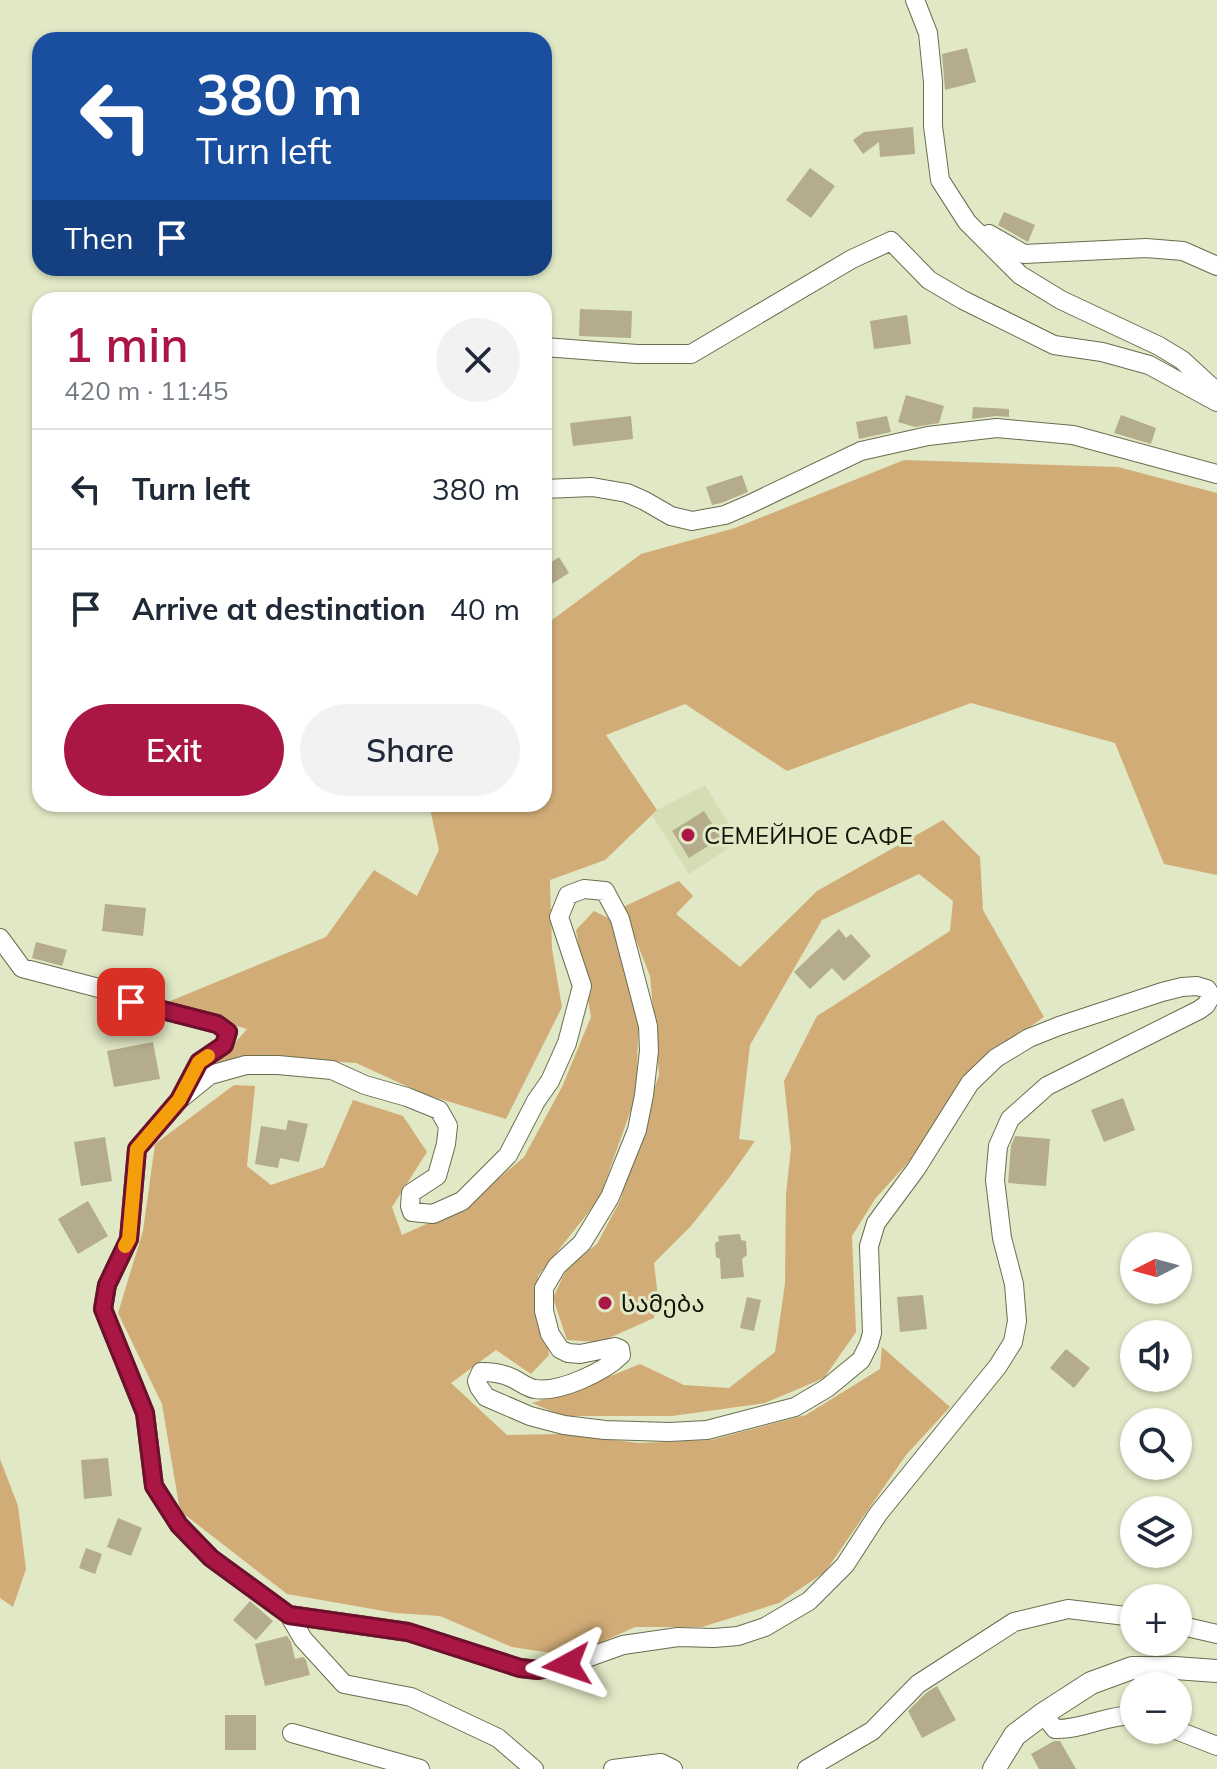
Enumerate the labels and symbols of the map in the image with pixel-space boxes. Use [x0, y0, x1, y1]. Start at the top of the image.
place label: СЕМЕЙНОЕ САФЕ [704, 820, 913, 850]
marker: СЕМЕЙНОЕ САФЕ [679, 826, 697, 844]
pin [97, 968, 165, 1036]
north arrow [1120, 1232, 1192, 1304]
place label: სამება [621, 1288, 705, 1318]
marker: სამება [596, 1294, 614, 1312]
position arrow [525, 1623, 609, 1707]

